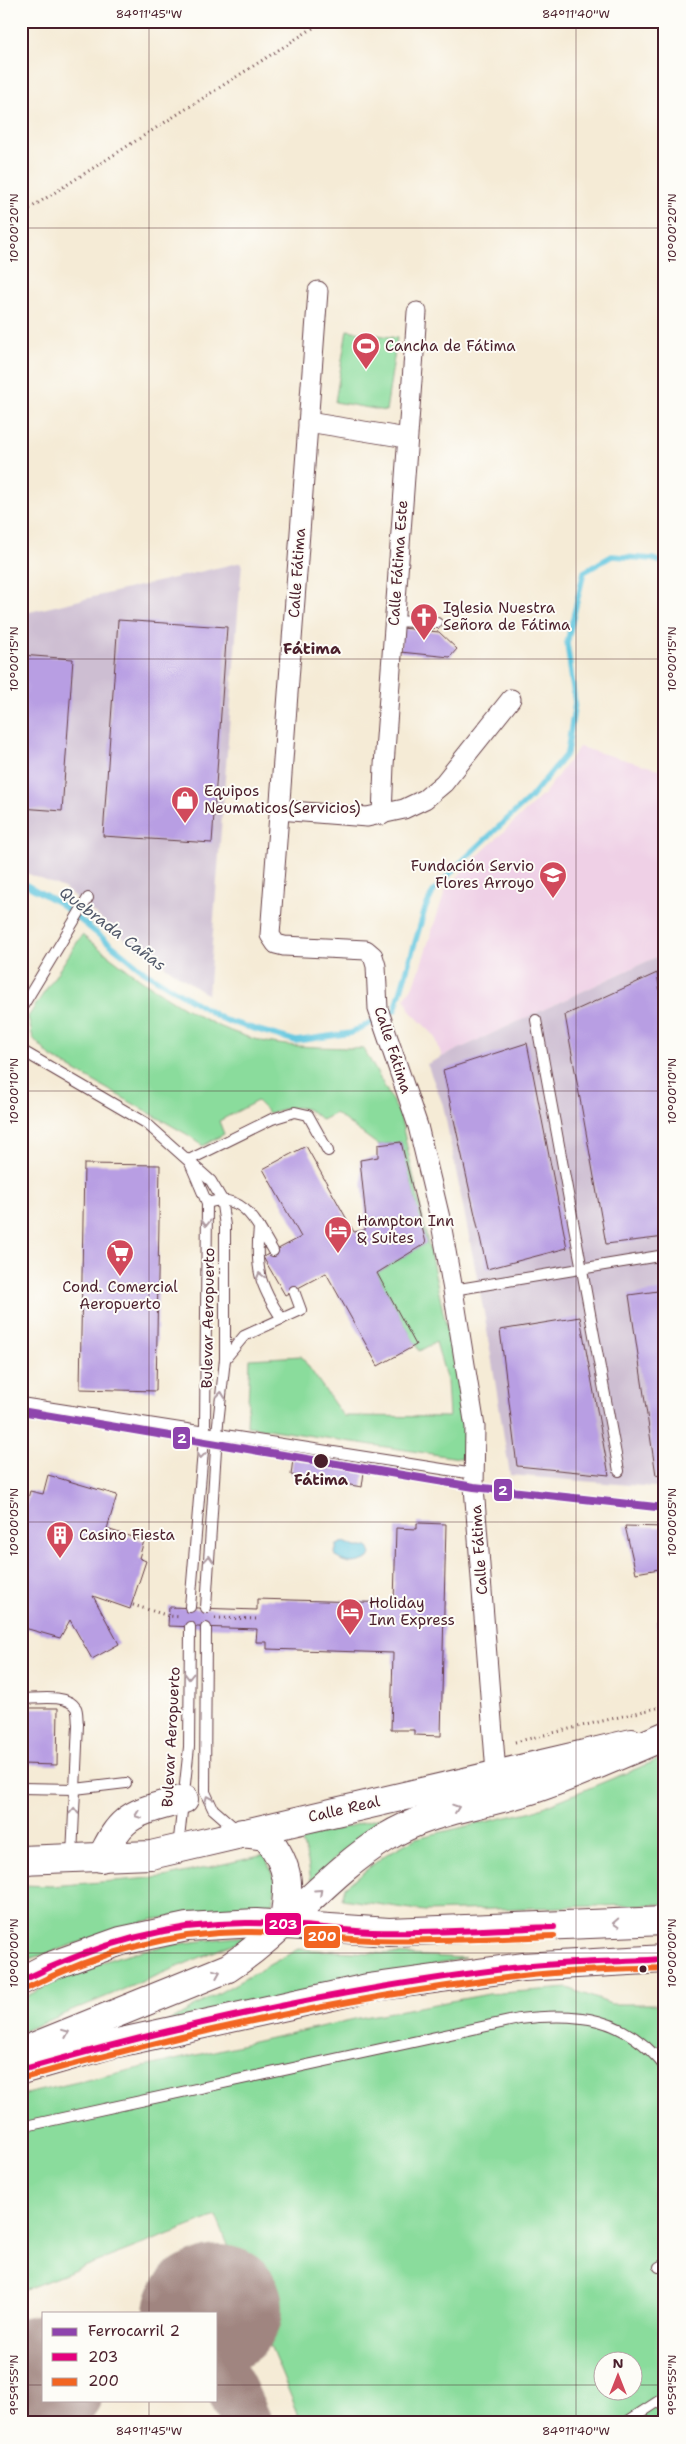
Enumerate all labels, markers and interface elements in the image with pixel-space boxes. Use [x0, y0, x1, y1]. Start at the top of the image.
text: 84°11'45"W [116, 6, 182, 22]
text: 84°11'40"W [542, 6, 610, 22]
text: 10°00'20"N [6, 193, 22, 263]
text: 10°00'20"N [664, 193, 680, 263]
sports icon: Cancha de Fátima [351, 331, 381, 370]
place label: Cancha de Fátima [385, 336, 516, 356]
street label: Calle Fátima Este [384, 499, 412, 627]
street label: Calle Fátima [284, 527, 310, 619]
place label: Iglesia Nuestra Señora de Fátima [443, 598, 571, 635]
church icon: Iglesia Nuestra Señora de Fátima [409, 602, 439, 641]
text: 10°00'15"N [6, 626, 22, 692]
text: 10°00'15"N [664, 626, 680, 692]
district label: Fátima [283, 638, 341, 659]
place label: Equipos Neumaticos(Servicios) [204, 781, 361, 818]
shop icon: Equipos Neumaticos(Servicios) [170, 785, 200, 824]
place label: Fundación Servio Flores Arroyo [411, 856, 534, 893]
school or university icon: Fundación Servio Flores Arroyo [538, 860, 568, 899]
water label: Quebrada Cañas [55, 881, 170, 975]
street label: Calle Fátima [370, 1004, 417, 1097]
text: 10°00'10"N [6, 1058, 22, 1124]
text: 10°00'10"N [664, 1058, 680, 1124]
place label: Hampton Inn & Suites [357, 1211, 454, 1248]
hotel icon: Hampton Inn & Suites [323, 1215, 353, 1254]
one-way arrow [201, 1220, 211, 1227]
supermarket icon: Cond. Comercial Aeropuerto [105, 1238, 135, 1277]
street label: Bulevar Aeropuerto [197, 1247, 219, 1389]
one-way arrow [256, 1272, 266, 1280]
place label: Cond. Comercial Aeropuerto [62, 1277, 178, 1314]
one-way arrow [215, 1391, 226, 1399]
line badge: 2 [172, 1426, 191, 1450]
text: 2 [177, 1429, 187, 1447]
one-way arrow [196, 1451, 207, 1459]
marker: Fátima [312, 1452, 330, 1470]
place label: Fátima [294, 1470, 349, 1490]
line badge: 2 [493, 1478, 513, 1502]
text: 2 [498, 1481, 508, 1499]
text: 10°00'05"N [6, 1488, 22, 1556]
text: 10°00'05"N [664, 1488, 680, 1556]
street label: Calle Fátima [466, 1504, 492, 1596]
building icon: Casino Fiesta [45, 1520, 75, 1559]
place label: Casino Fiesta [79, 1525, 176, 1545]
one-way arrow [204, 1555, 215, 1563]
place label: Holiday Inn Express [369, 1593, 455, 1630]
hotel icon: Holiday Inn Express [335, 1597, 365, 1636]
street label: Bulevar Aeropuerto [157, 1666, 185, 1808]
one-way arrow [184, 1672, 194, 1680]
street label: Calle Real [306, 1791, 382, 1827]
one-way arrow [204, 1795, 215, 1804]
one-way arrow [451, 1804, 460, 1814]
one-way arrow [69, 1807, 79, 1814]
one-way arrow [134, 1809, 143, 1819]
one-way arrow [314, 1889, 323, 1898]
line badge: 203 [264, 1912, 302, 1936]
text: 203 [269, 1915, 298, 1933]
text: 10°00'00"N [6, 1918, 22, 1988]
one-way arrow [612, 1918, 620, 1929]
text: 10°00'00"N [664, 1918, 680, 1988]
line badge: 200 [303, 1925, 341, 1949]
text: 200 [307, 1927, 337, 1945]
unlabelled marker [638, 1964, 648, 1974]
one-way arrow [212, 1968, 221, 1979]
one-way arrow [62, 2029, 70, 2039]
legend [42, 2312, 218, 2402]
text: Ferrocarril 2 [88, 2321, 180, 2341]
text: 203 [88, 2347, 118, 2367]
north arrow [594, 2352, 644, 2402]
text: 9°59'55"N [6, 2354, 22, 2416]
text: N [612, 2354, 624, 2372]
text: 9°59'55"N [664, 2354, 680, 2416]
text: 200 [88, 2371, 119, 2391]
text: 84°11'45"W [116, 2423, 182, 2439]
text: 84°11'40"W [542, 2423, 610, 2439]

